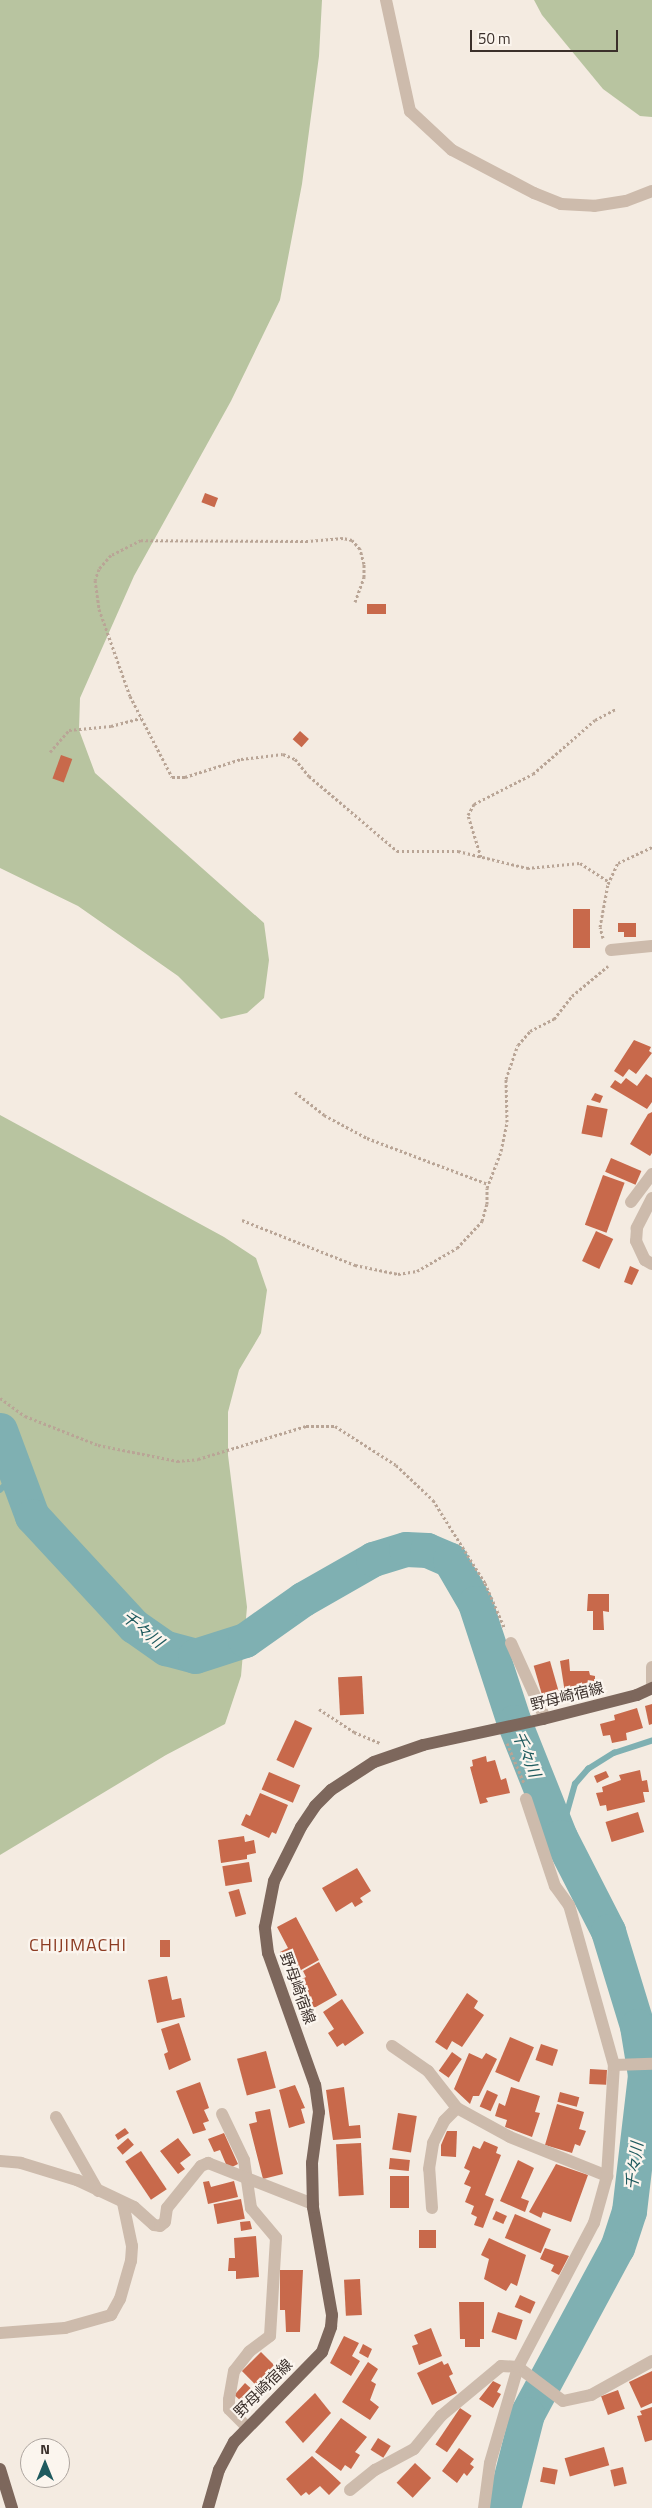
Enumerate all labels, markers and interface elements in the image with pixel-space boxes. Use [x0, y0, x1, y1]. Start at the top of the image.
scale bar [472, 20, 620, 52]
text: 50 m [478, 27, 511, 50]
water label: 千々川 [118, 1606, 168, 1652]
street label: 野母崎宿線 [528, 1678, 606, 1714]
water label: 千々川 [509, 1728, 545, 1780]
district label: CHIJIMACHI [28, 1934, 128, 1956]
street label: 野母崎宿線 [277, 1950, 319, 2026]
water label: 千々川 [622, 2141, 646, 2191]
street label: 野母崎宿線 [230, 2355, 296, 2421]
north arrow [20, 2438, 70, 2488]
text: N [40, 2438, 50, 2459]

